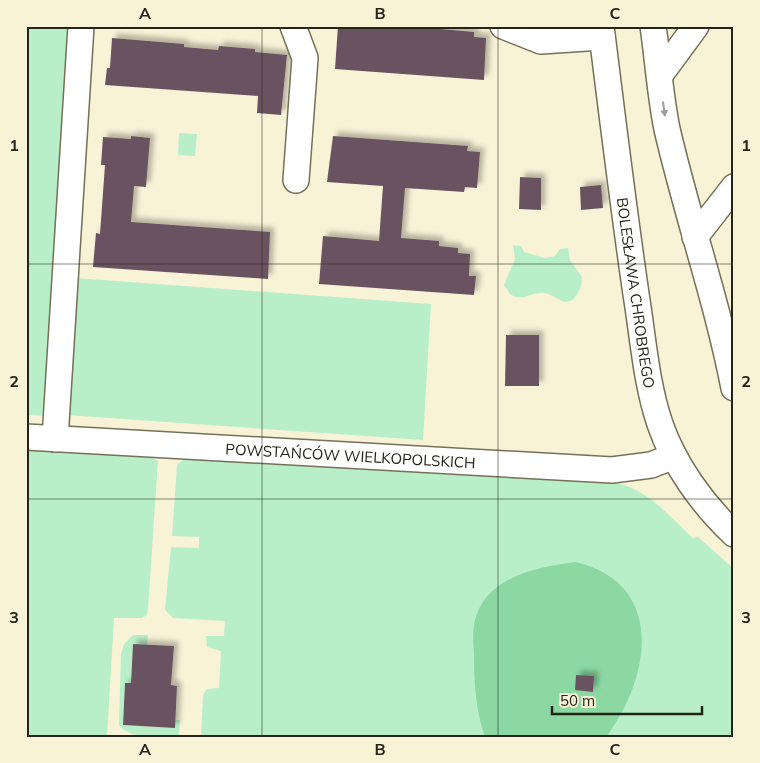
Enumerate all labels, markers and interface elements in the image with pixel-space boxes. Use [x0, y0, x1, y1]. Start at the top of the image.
text: A [139, 3, 151, 23]
text: B [374, 3, 386, 23]
text: C [610, 3, 621, 23]
one-way arrow [661, 102, 669, 118]
text: 1 [9, 135, 19, 155]
text: 1 [741, 135, 751, 155]
street label: BOLESŁAWA CHROBREGO [613, 196, 660, 390]
text: 2 [9, 371, 19, 391]
text: 2 [741, 371, 751, 391]
street label: POWSTAŃCÓW WIELKOPOLSKICH [225, 439, 476, 472]
text: 3 [9, 607, 19, 627]
text: 3 [741, 607, 751, 627]
scale bar [552, 683, 702, 715]
text: 50 m [560, 691, 595, 710]
text: A [139, 739, 151, 759]
text: B [374, 739, 386, 759]
text: C [610, 739, 621, 759]

